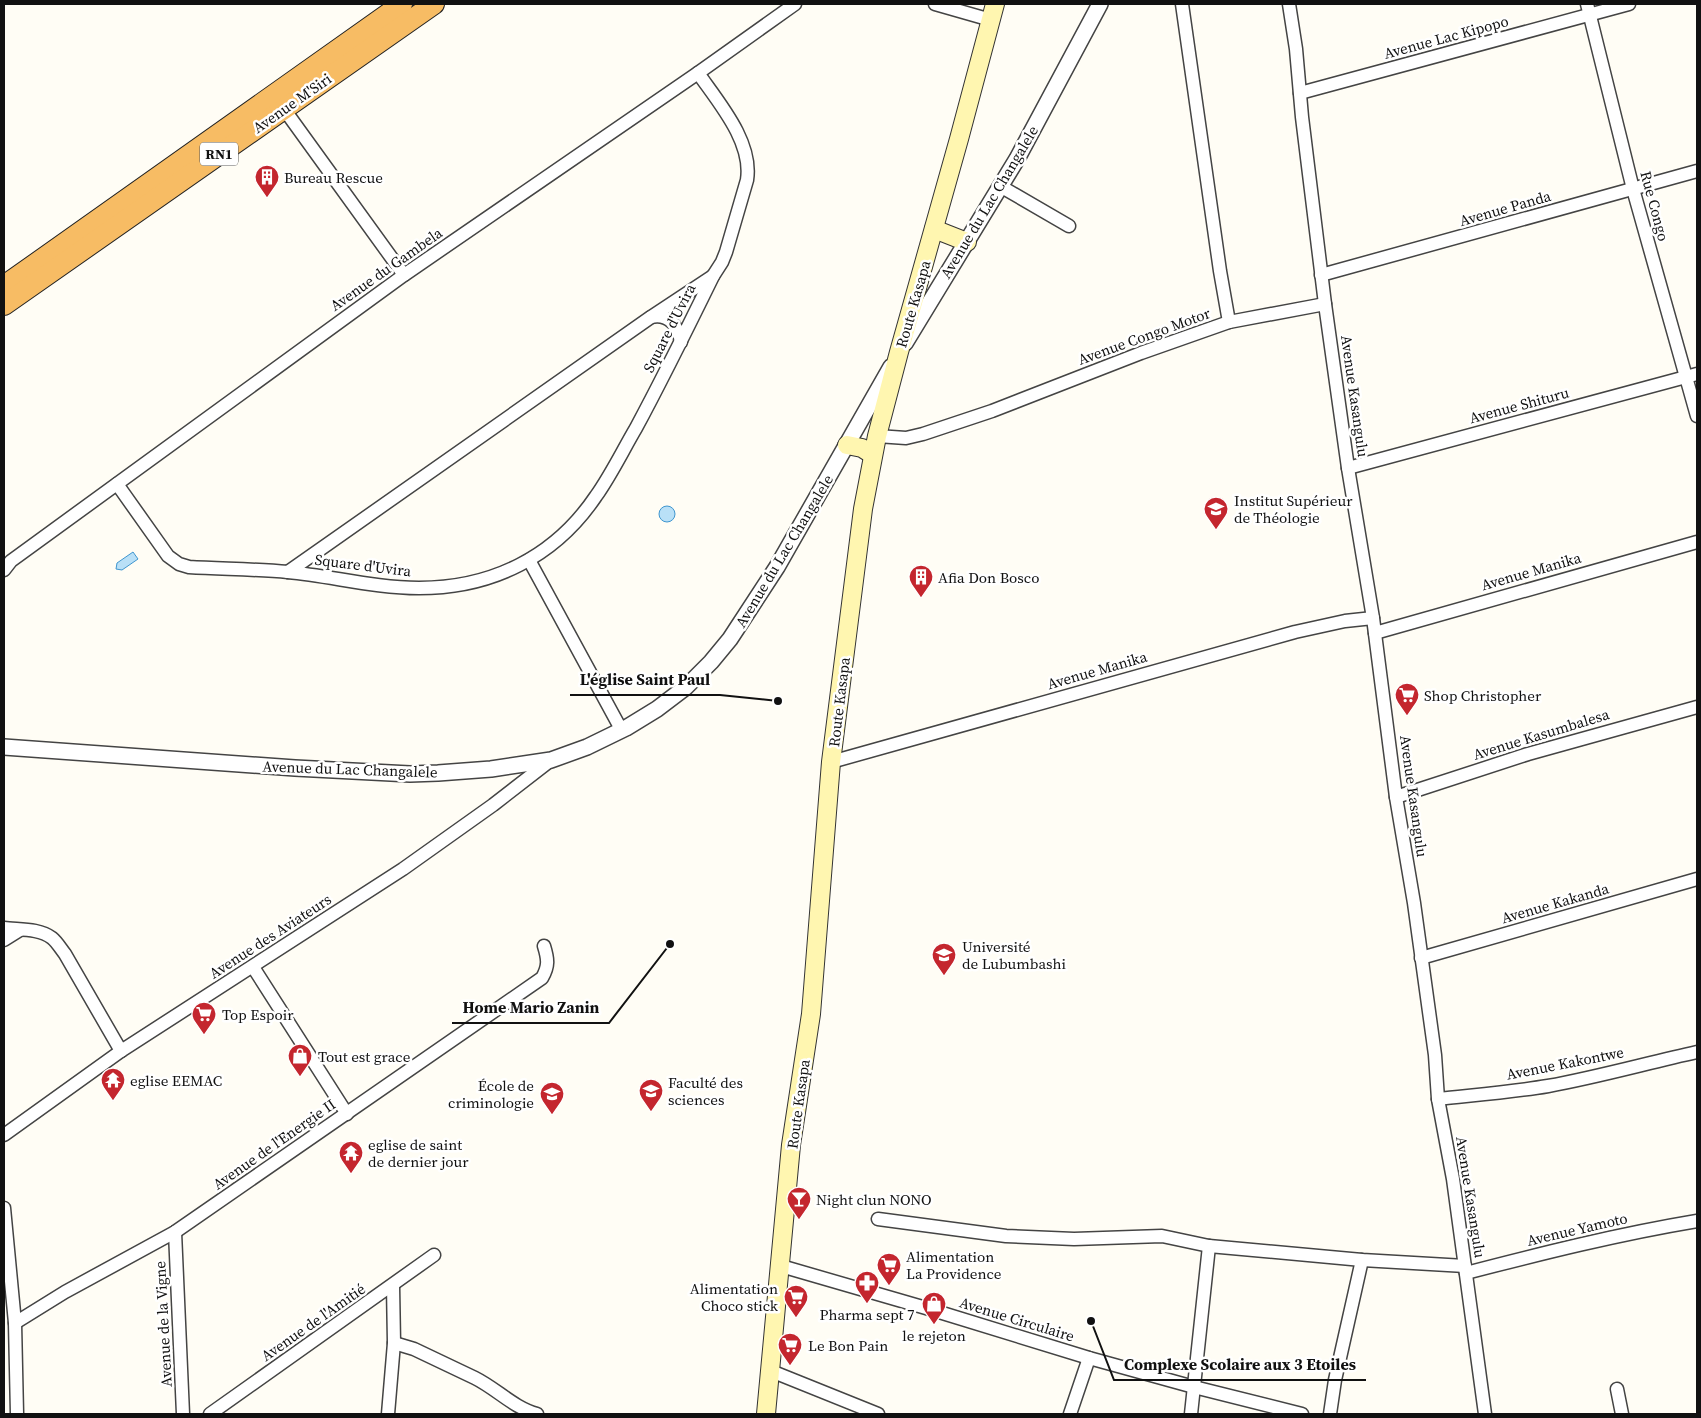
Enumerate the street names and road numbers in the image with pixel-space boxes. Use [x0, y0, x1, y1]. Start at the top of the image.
street label: Avenue Lac Kipopo [1381, 10, 1511, 64]
street label: Avenue M'Siri [248, 68, 336, 138]
street label: Avenue du Lac Changalele [935, 121, 1043, 282]
road number: RN1 [200, 142, 238, 166]
street label: Rue Congo [1636, 169, 1674, 243]
street label: Avenue Panda [1457, 185, 1554, 231]
street label: Avenue du Gambela [326, 222, 447, 316]
street label: Route Kasapa [890, 257, 936, 350]
street label: Square d'Uvira [638, 280, 701, 376]
street label: Avenue Congo Motor [1075, 302, 1214, 370]
street label: Avenue Kasangulu [1336, 334, 1374, 459]
street label: Avenue Shituru [1467, 382, 1571, 428]
street label: Avenue du Lac Changalele [730, 470, 838, 631]
street label: Avenue Manika [1479, 547, 1584, 595]
street label: Square d'Uvira [314, 549, 413, 581]
street label: Avenue Manika [1045, 646, 1150, 694]
street label: Route Kasapa [823, 656, 855, 748]
street label: Avenue Kasumbalesa [1470, 703, 1612, 765]
street label: Avenue Kasangulu [1395, 734, 1433, 859]
street label: Avenue du Lac Changalele [262, 755, 438, 783]
street label: Avenue Kakanda [1499, 877, 1612, 928]
street label: Avenue des Aviateurs [205, 889, 335, 983]
street label: Avenue Kakontwe [1504, 1041, 1626, 1085]
street label: Route Kasapa [781, 1058, 815, 1150]
street label: Avenue de l'Energie II [208, 1094, 340, 1194]
street label: Avenue Kasangulu [1451, 1135, 1491, 1260]
street label: Avenue Yamoto [1525, 1207, 1629, 1251]
street label: Avenue de la Vigne [149, 1260, 177, 1387]
street label: Avenue de l'Amitié [257, 1278, 370, 1366]
street label: Avenue Circulaire [957, 1292, 1077, 1347]

